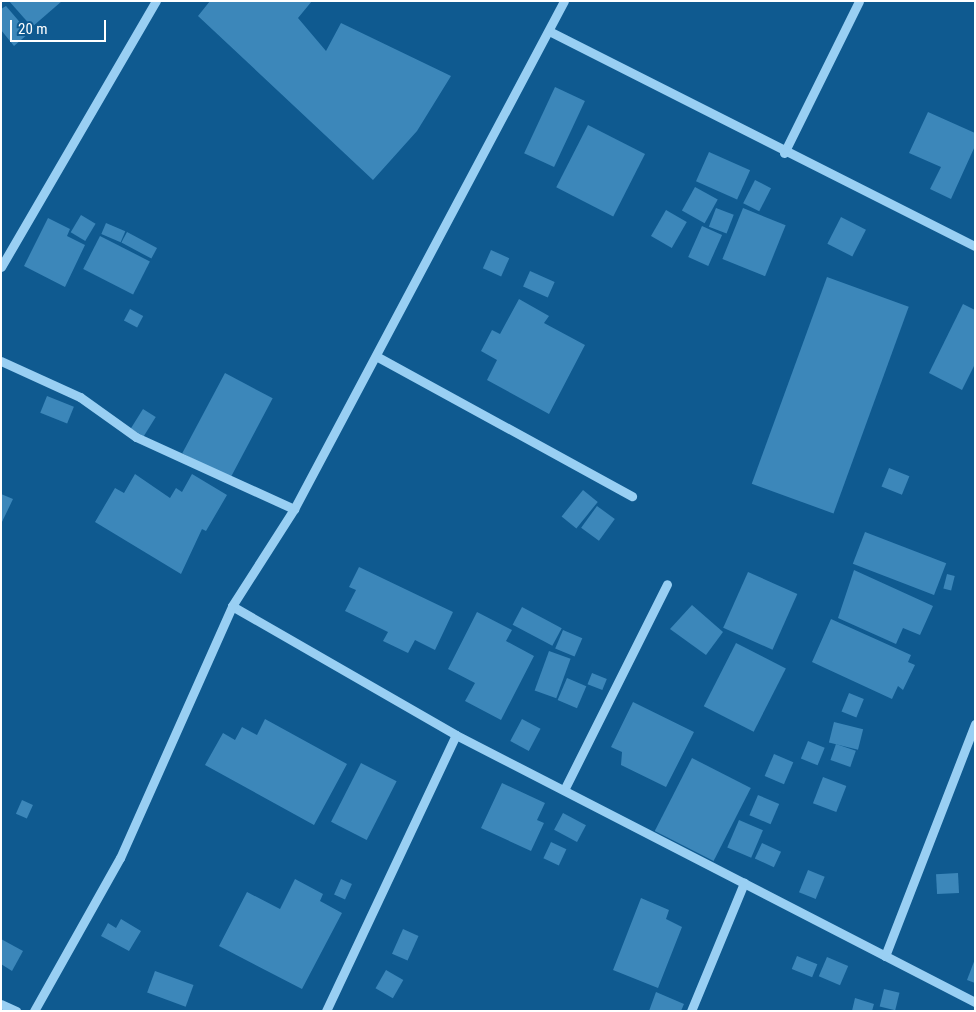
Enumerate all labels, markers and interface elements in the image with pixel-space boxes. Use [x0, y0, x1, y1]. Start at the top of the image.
scale bar [12, 10, 109, 42]
text: 20 m [18, 20, 48, 38]

